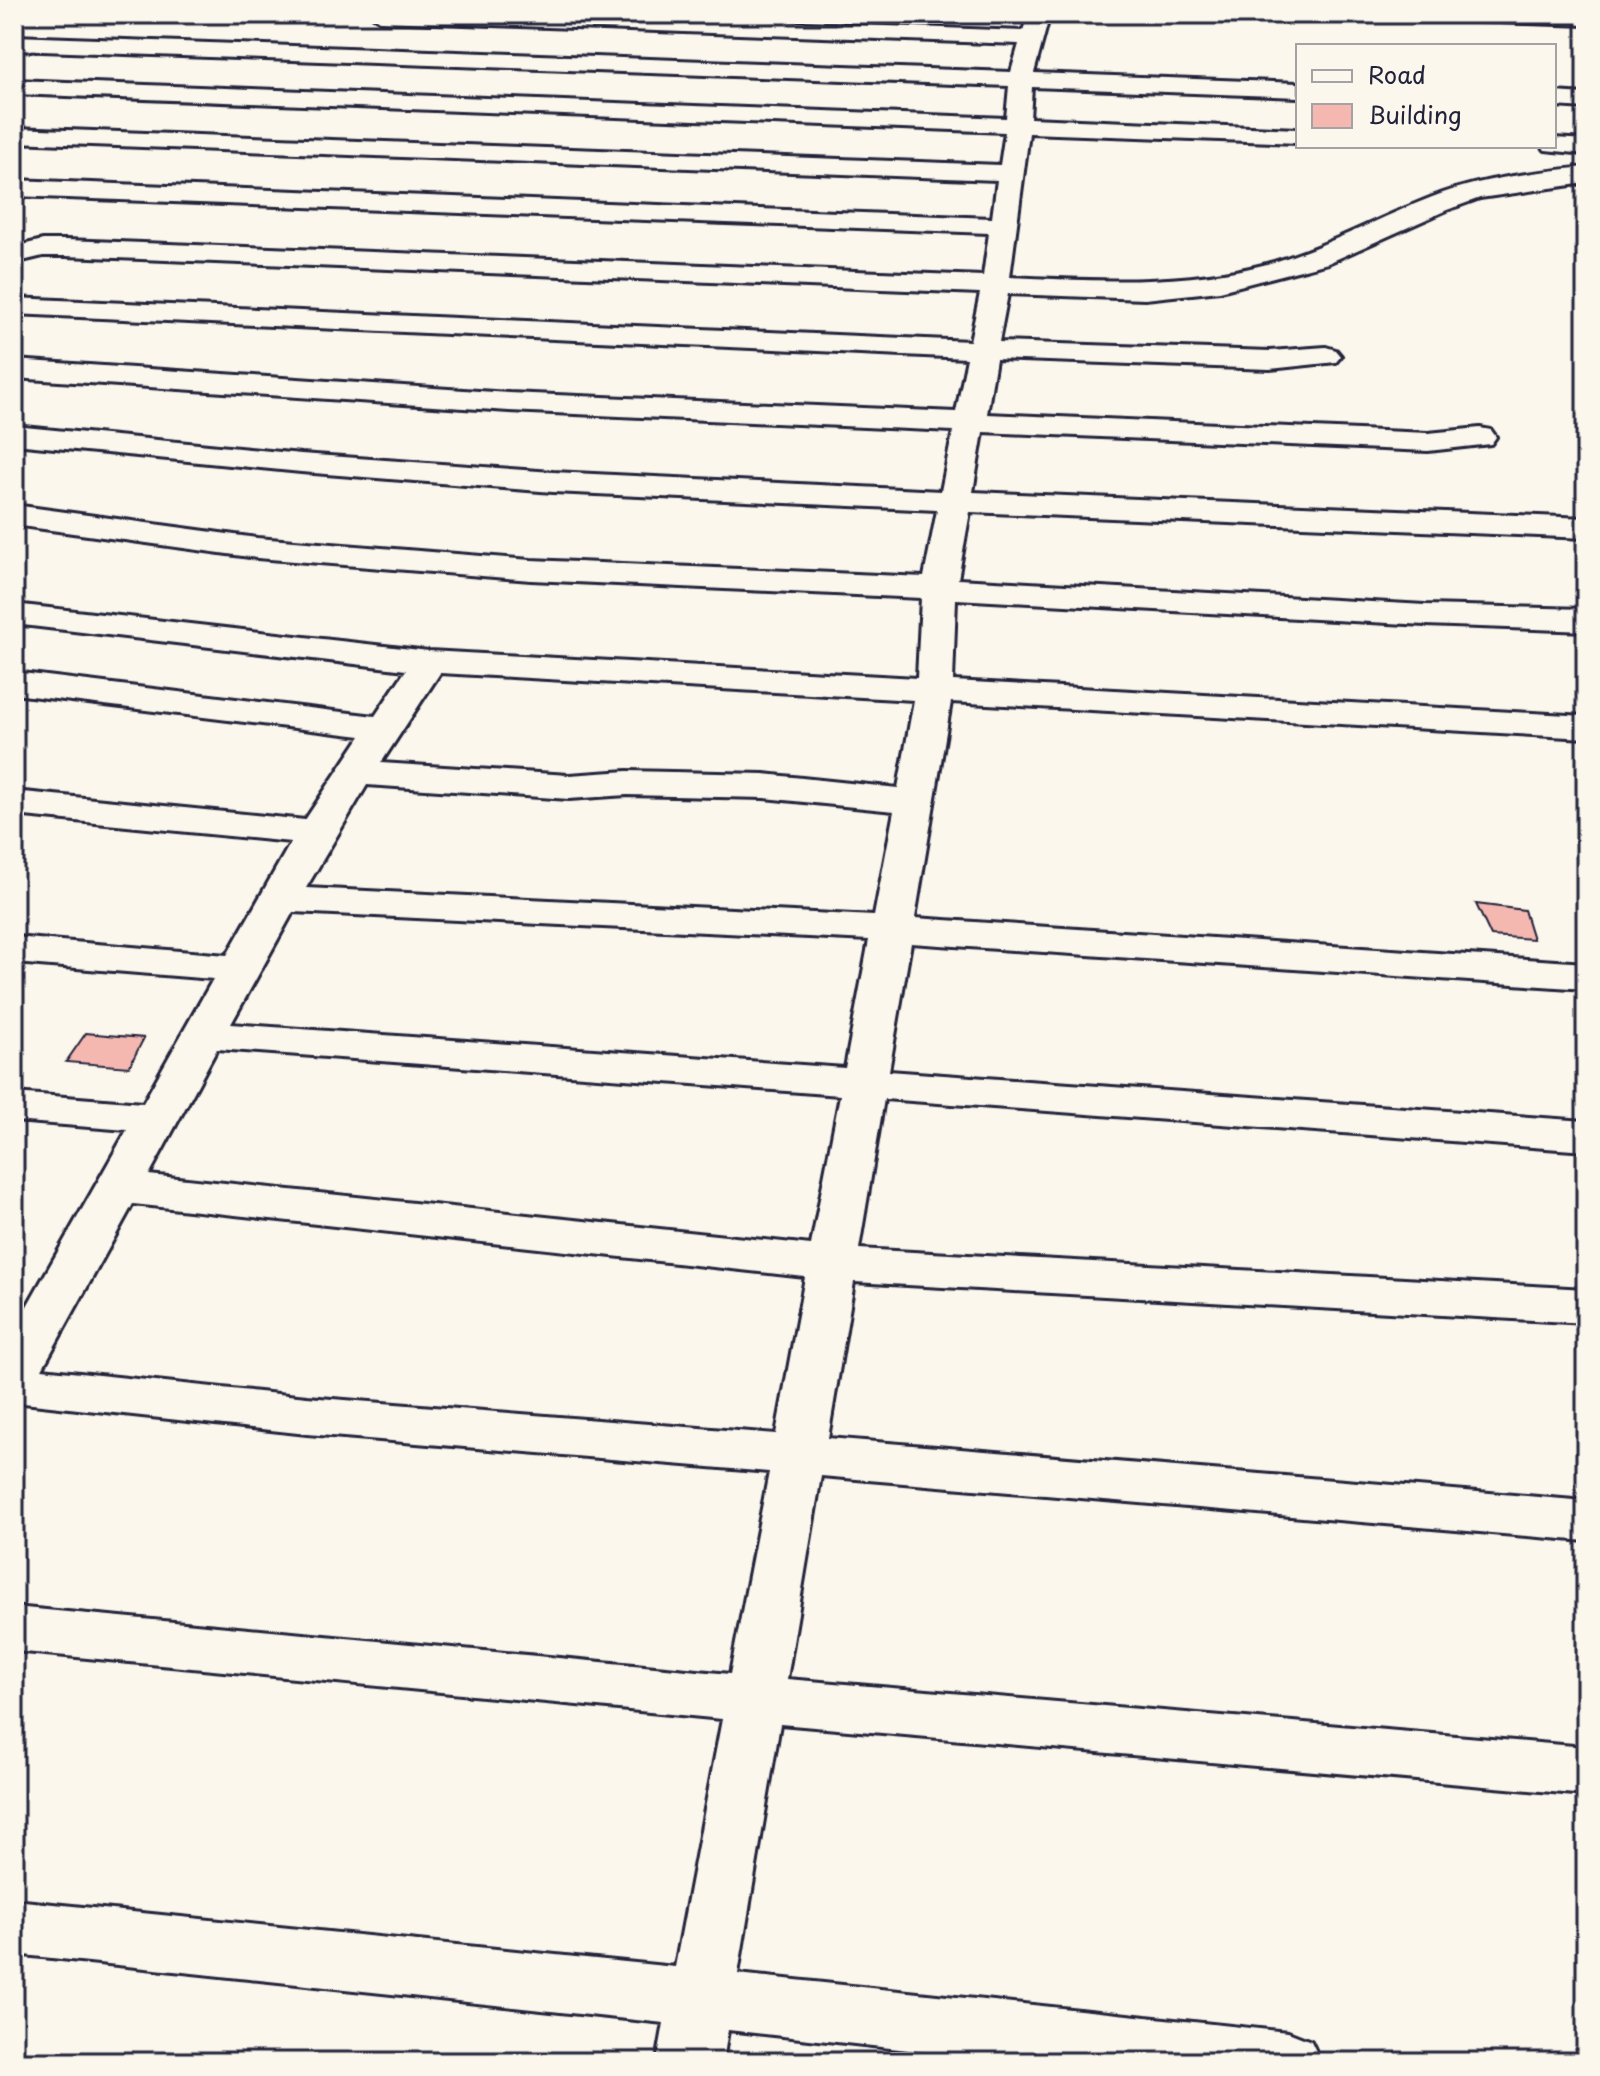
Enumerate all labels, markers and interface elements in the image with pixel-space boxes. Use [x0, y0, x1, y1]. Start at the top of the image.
legend [1296, 44, 1556, 148]
text: Road [1368, 56, 1426, 92]
text: Building [1368, 96, 1462, 132]

